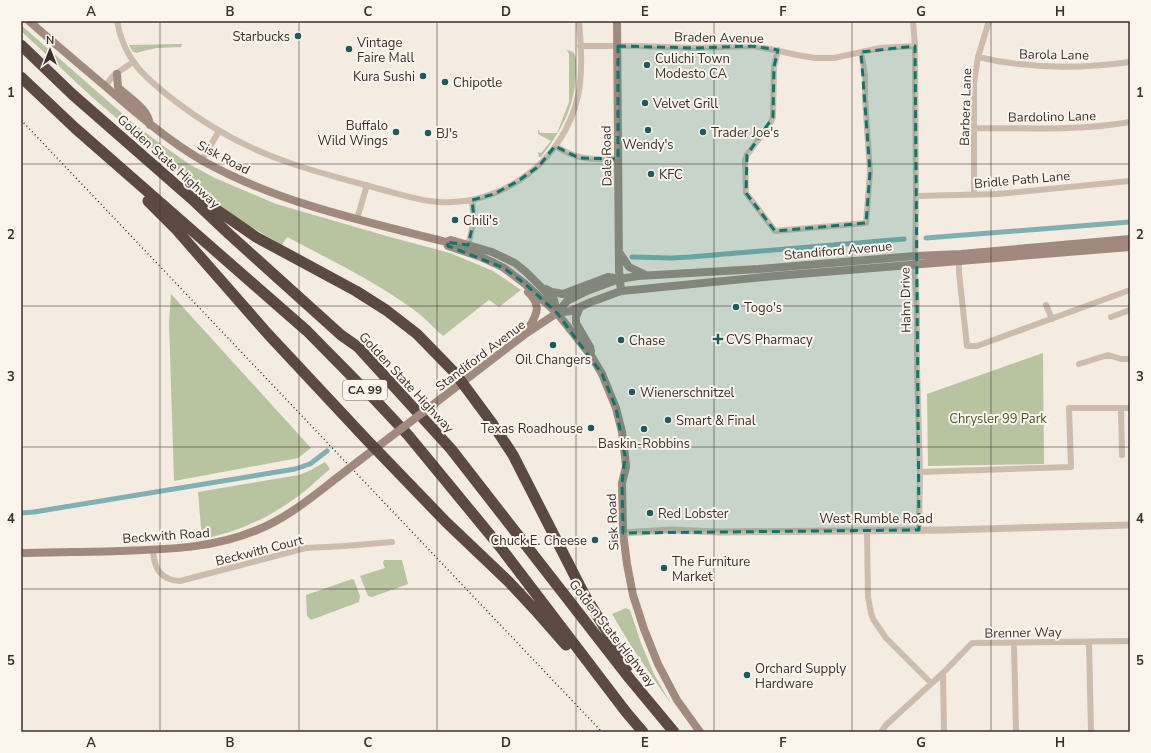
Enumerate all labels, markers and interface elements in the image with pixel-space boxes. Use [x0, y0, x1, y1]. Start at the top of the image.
text: A [86, 3, 96, 21]
text: B [226, 3, 235, 21]
text: C [364, 3, 373, 21]
text: D [501, 3, 511, 21]
text: E [641, 3, 649, 21]
text: F [779, 3, 787, 21]
text: G [916, 3, 926, 21]
text: H [1055, 3, 1065, 21]
place label: Starbucks [232, 28, 290, 46]
street label: Braden Avenue [674, 28, 764, 48]
north arrow [30, 30, 70, 70]
marker: Starbucks [293, 31, 303, 41]
text: N [46, 33, 54, 48]
place label: Vintage Faire Mall [356, 34, 414, 67]
marker: Vintage Faire Mall [344, 44, 354, 54]
street label: Barola Lane [1019, 45, 1089, 65]
place label: Culichi Town Modesto CA [655, 50, 730, 83]
marker: Culichi Town Modesto CA [642, 60, 652, 70]
place label: Kura Sushi [353, 68, 415, 86]
street label: Barbera Lane [956, 68, 976, 146]
marker: Kura Sushi [418, 71, 428, 81]
place label: Chipotle [453, 74, 502, 92]
marker: Chipotle [440, 77, 450, 87]
text: 1 [7, 84, 15, 102]
text: 1 [1136, 84, 1144, 102]
place label: Velvet Grill [652, 95, 718, 113]
marker: Velvet Grill [640, 98, 650, 108]
street label: Bardolino Lane [1008, 107, 1096, 127]
street label: Golden State Highway [113, 111, 224, 213]
place label: Buffalo Wild Wings [317, 117, 388, 150]
place label: Trader Joe's [711, 124, 779, 142]
place label: BJ's [436, 125, 458, 143]
street label: Dale Road [597, 125, 617, 187]
marker: Wendy's [643, 125, 653, 135]
marker: Buffalo Wild Wings [391, 127, 401, 137]
marker: Trader Joe's [698, 127, 708, 137]
marker: BJ's [423, 128, 433, 138]
street label: Sisk Road [194, 136, 253, 179]
place label: Wendy's [622, 136, 674, 154]
place label: KFC [659, 166, 683, 184]
street label: Bridle Path Lane [973, 167, 1071, 193]
marker: KFC [646, 169, 656, 179]
place label: Chili's [463, 212, 498, 230]
marker: Chili's [450, 215, 460, 225]
text: 2 [7, 226, 15, 244]
text: 2 [1136, 226, 1144, 244]
street label: Standiford Avenue [783, 237, 893, 265]
street label: Hahn Drive [896, 267, 916, 333]
place label: Togo's [744, 299, 782, 317]
marker: Togo's [731, 302, 741, 312]
street label: Standiford Avenue [432, 316, 529, 396]
street label: Golden State Highway [355, 328, 458, 437]
place label: CVS Pharmacy [726, 331, 813, 349]
place label: Chase [629, 332, 665, 350]
marker: CVS Pharmacy [713, 334, 723, 344]
marker: Chase [616, 335, 626, 345]
marker: Oil Changers [548, 340, 558, 350]
place label: Oil Changers [515, 351, 591, 369]
text: 3 [7, 368, 15, 386]
text: 3 [1136, 368, 1144, 386]
road number: CA 99 [343, 380, 387, 400]
place label: Wienerschnitzel [640, 384, 735, 402]
marker: Wienerschnitzel [627, 387, 637, 397]
park label: Chrysler 99 Park [949, 410, 1047, 428]
place label: Smart & Final [676, 412, 756, 430]
marker: Smart & Final [663, 415, 673, 425]
place label: Texas Roadhouse [481, 420, 583, 438]
marker: Texas Roadhouse [586, 423, 596, 433]
marker: Baskin-Robbins [639, 424, 649, 434]
place label: Baskin-Robbins [598, 435, 690, 453]
street label: Sisk Road [603, 493, 623, 551]
place label: Red Lobster [658, 505, 729, 523]
marker: Red Lobster [645, 508, 655, 518]
text: 4 [7, 510, 15, 528]
street label: West Rumble Road [819, 510, 933, 528]
text: 4 [1136, 510, 1144, 528]
street label: Beckwith Road [122, 524, 210, 548]
street label: Beckwith Court [214, 531, 305, 571]
place label: Chuck E. Cheese [491, 532, 587, 550]
marker: Chuck E. Cheese [590, 535, 600, 545]
place label: The Furniture Market [672, 553, 750, 586]
marker: The Furniture Market [659, 563, 669, 573]
street label: Golden State Highway [564, 576, 660, 691]
street label: Brenner Way [984, 623, 1062, 643]
text: 5 [7, 652, 15, 670]
text: 5 [1136, 652, 1144, 670]
place label: Orchard Supply Hardware [755, 660, 846, 693]
marker: Orchard Supply Hardware [742, 670, 752, 680]
text: A [86, 734, 96, 752]
text: B [226, 734, 235, 752]
text: C [364, 734, 373, 752]
text: D [501, 734, 511, 752]
text: E [641, 734, 649, 752]
text: F [779, 734, 787, 752]
text: G [916, 734, 926, 752]
text: H [1055, 734, 1065, 752]

